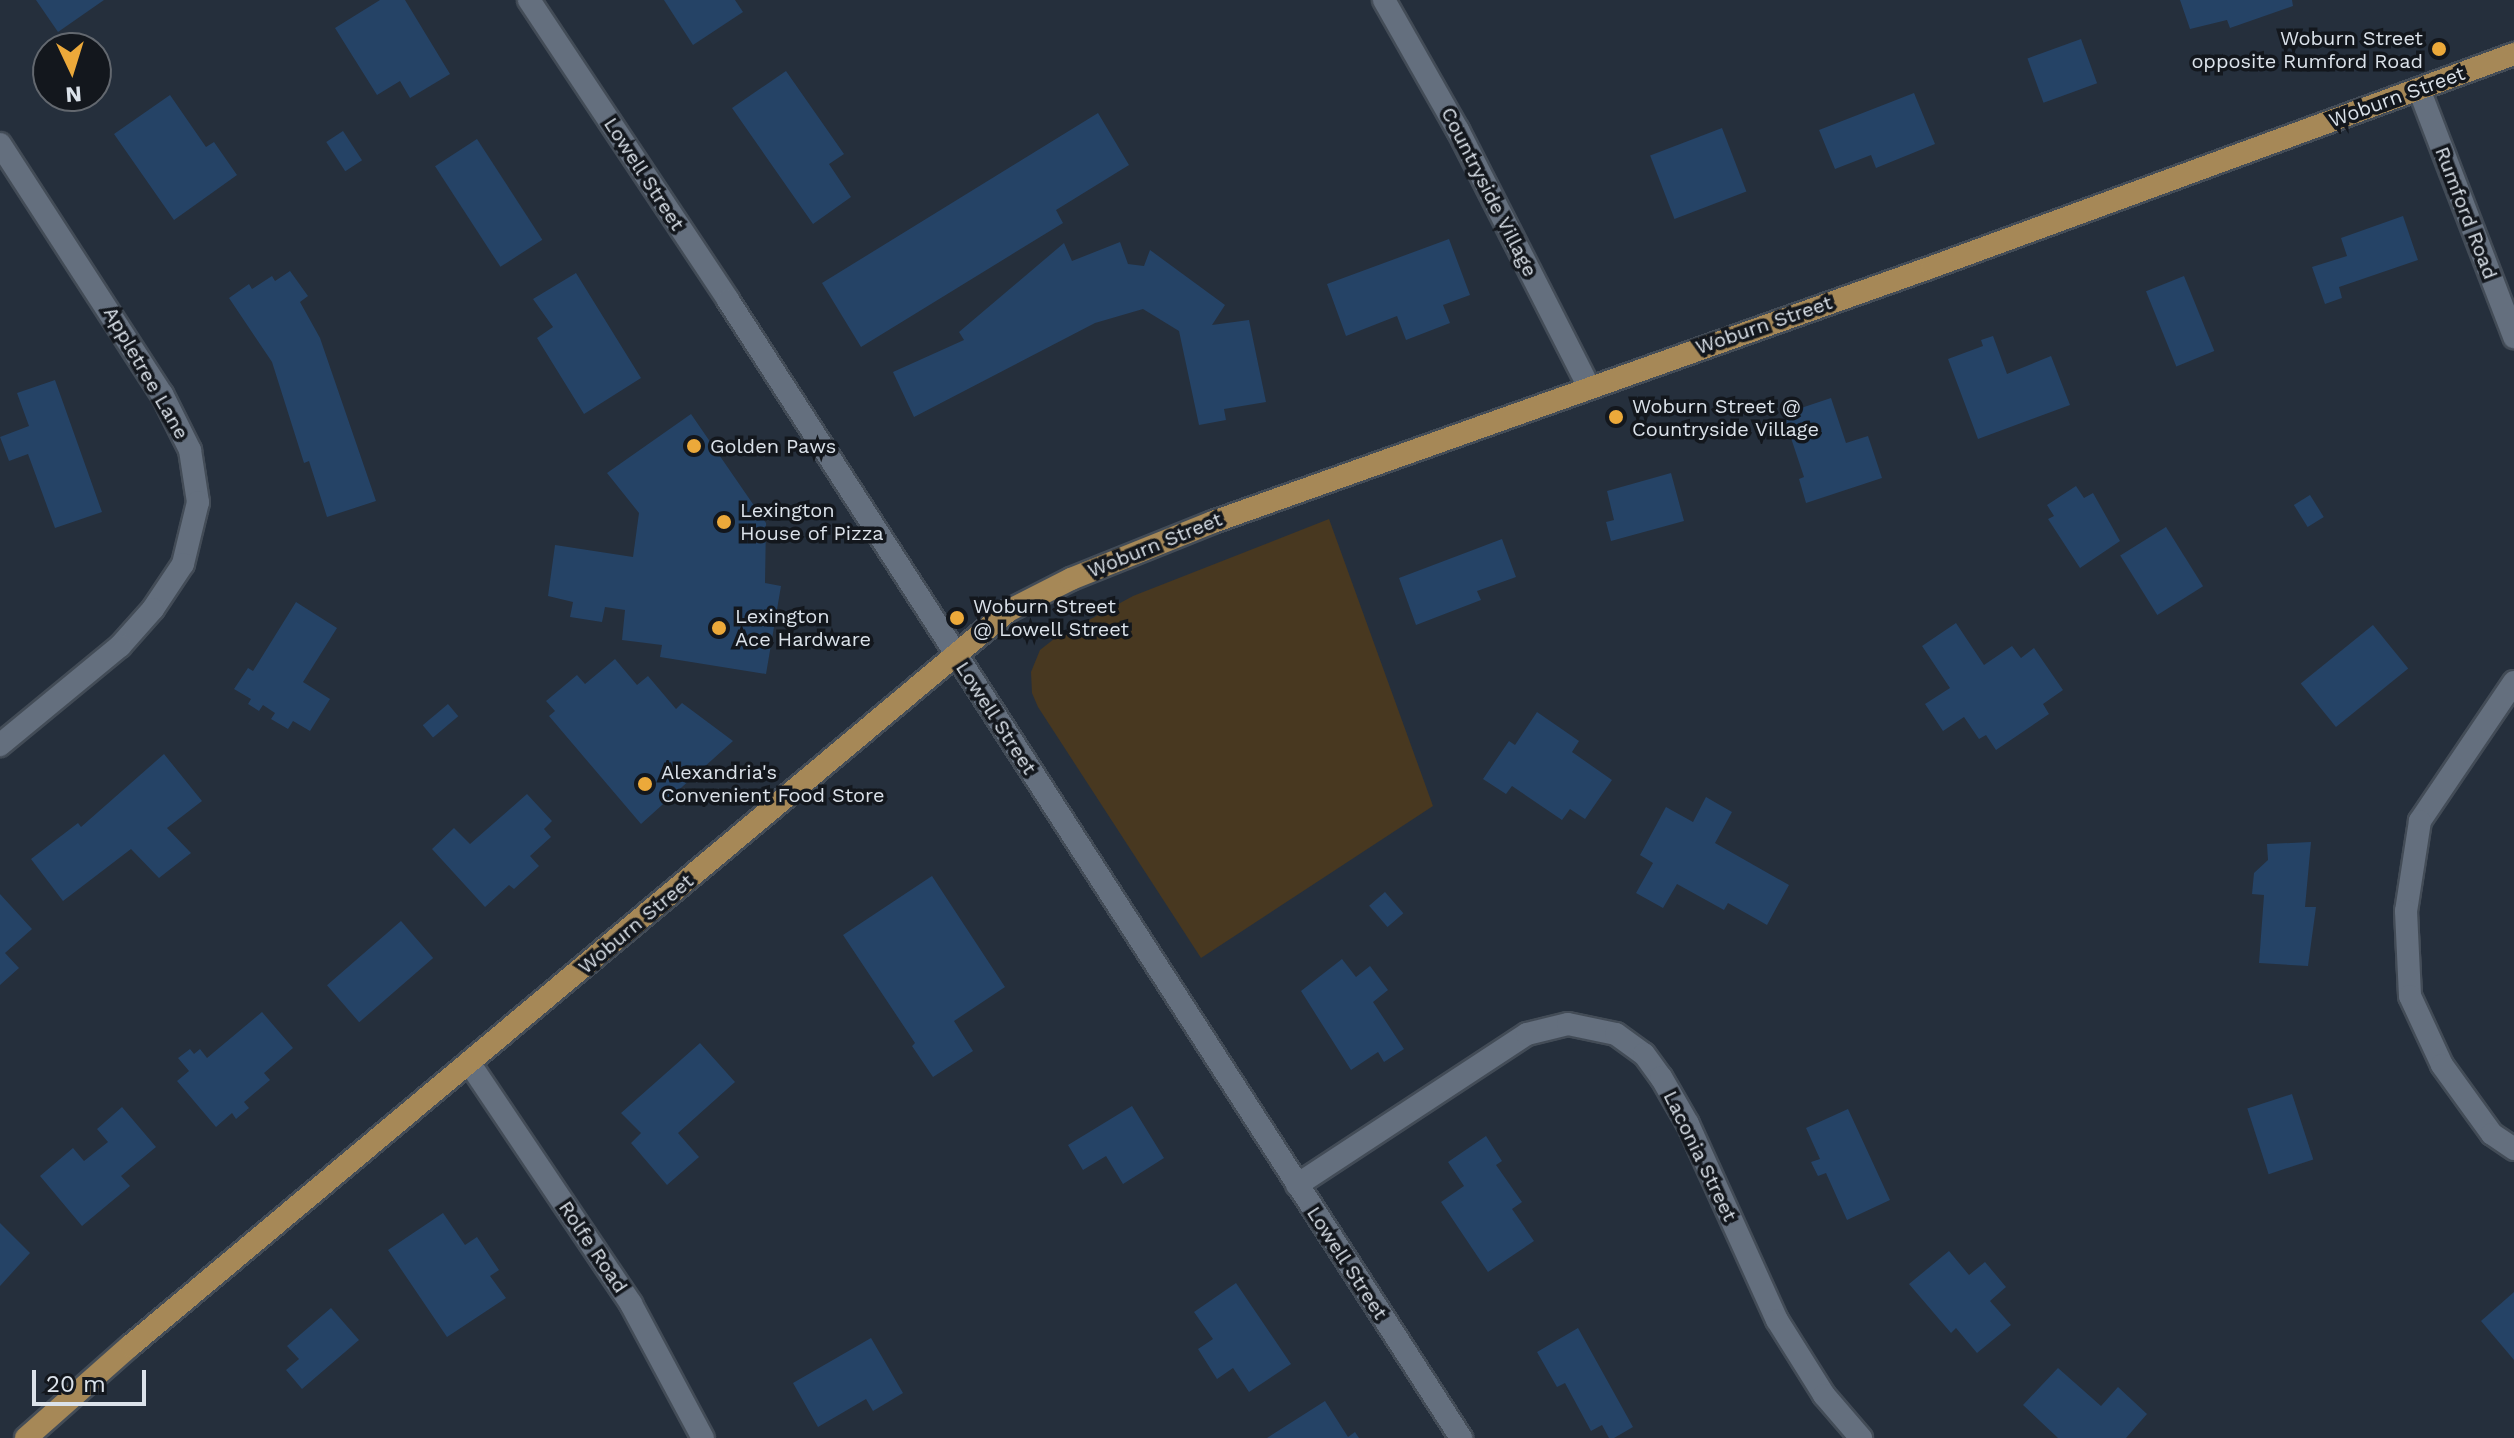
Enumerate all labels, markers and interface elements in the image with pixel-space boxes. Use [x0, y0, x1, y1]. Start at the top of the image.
place label: Woburn Street opposite Rumford Road [2191, 26, 2423, 73]
north arrow [32, 32, 112, 112]
marker: Woburn Street opposite Rumford Road [2430, 40, 2448, 58]
street label: Woburn Street [2326, 61, 2468, 133]
text: N [65, 81, 83, 107]
street label: Countryside Village [1436, 103, 1542, 281]
street label: Lowell Street [598, 113, 690, 235]
street label: Rumford Road [2430, 143, 2502, 283]
street label: Woburn Street [1692, 290, 1836, 360]
street label: Appletree Lane [98, 302, 194, 444]
place label: Woburn Street @ Countryside Village [1632, 394, 1820, 441]
marker: Woburn Street @ Countryside Village [1607, 408, 1625, 426]
place label: Golden Paws [710, 434, 836, 458]
marker: Golden Paws [685, 437, 703, 455]
place label: Lexington House of Pizza [740, 498, 884, 545]
street label: Woburn Street [1084, 507, 1226, 583]
marker: Lexington House of Pizza [715, 513, 733, 531]
place label: Woburn Street @ Lowell Street [973, 594, 1130, 641]
place label: Lexington Ace Hardware [735, 604, 871, 651]
marker: Woburn Street @ Lowell Street [948, 609, 966, 627]
marker: Lexington Ace Hardware [710, 619, 728, 637]
street label: Lowell Street [950, 657, 1042, 779]
place label: Alexandria's Convenient Food Store [661, 760, 884, 807]
marker: Alexandria's Convenient Food Store [636, 775, 654, 793]
street label: Woburn Street [574, 869, 698, 979]
street label: Laconia Street [1658, 1087, 1742, 1225]
street label: Rolfe Road [553, 1196, 633, 1298]
street label: Lowell Street [1301, 1202, 1393, 1324]
scale bar [36, 1354, 150, 1404]
text: 20 m [46, 1370, 106, 1398]

